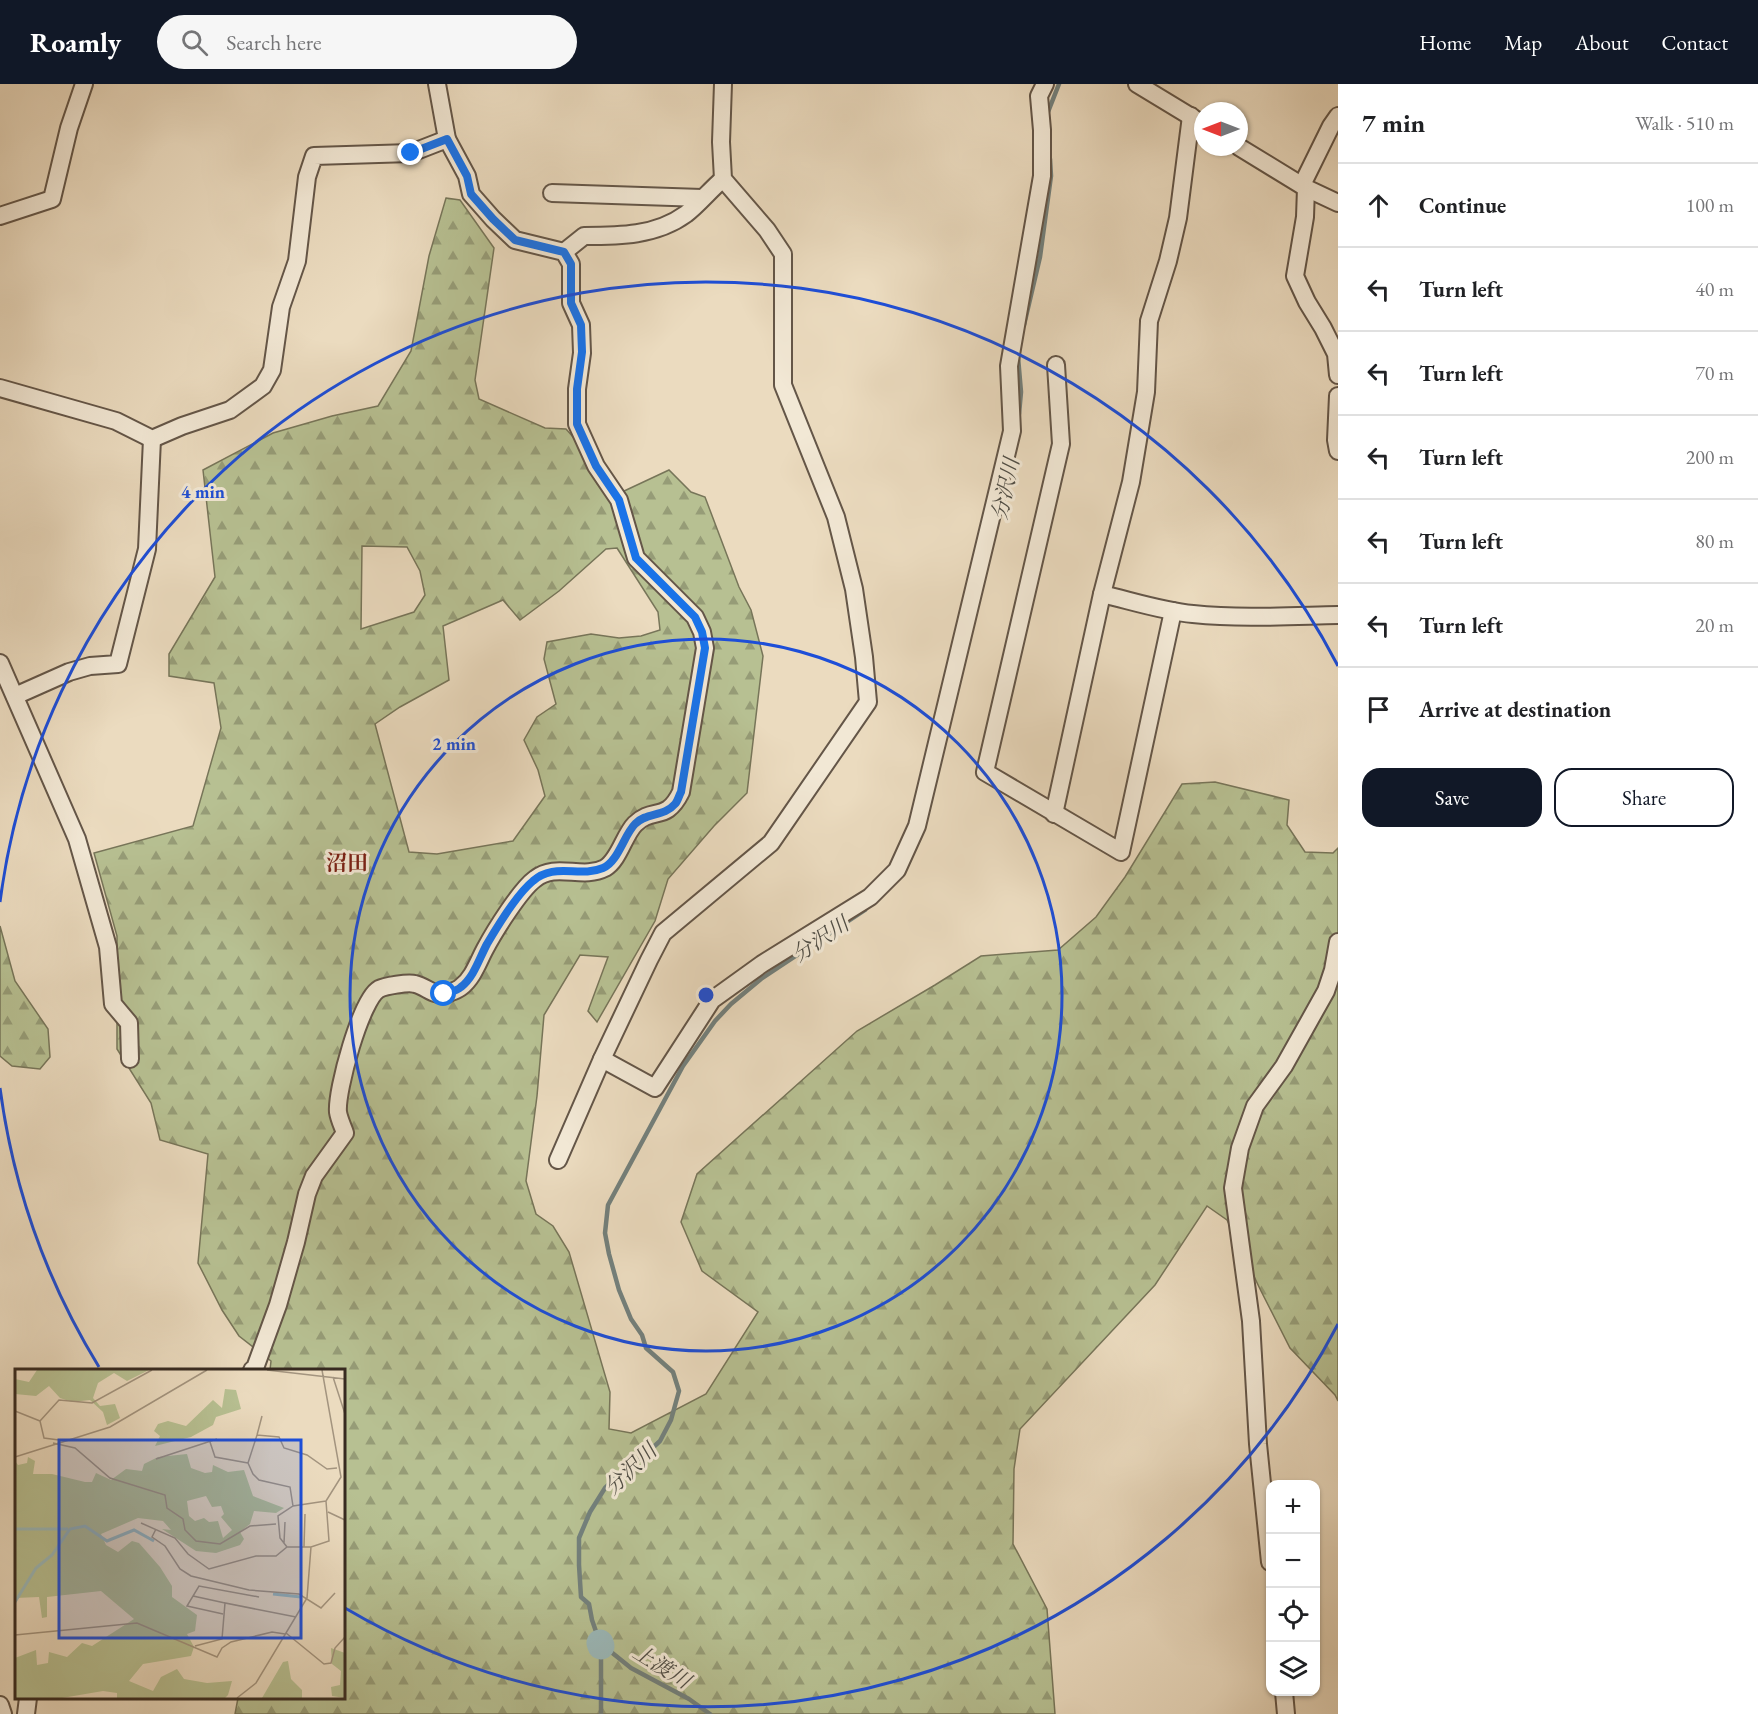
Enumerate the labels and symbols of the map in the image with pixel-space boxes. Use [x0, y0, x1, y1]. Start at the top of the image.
north arrow [1194, 102, 1248, 156]
route end [397, 139, 423, 165]
water label: 分沢川 [985, 453, 1025, 523]
text: 4 min [181, 480, 225, 503]
text: 2 min [432, 732, 476, 755]
district label: 沼田 [326, 849, 368, 876]
water label: 分沢川 [786, 909, 855, 968]
route start [430, 980, 456, 1006]
centre of rings [696, 985, 716, 1005]
inset map [15, 1369, 345, 1699]
water label: 分沢川 [598, 1436, 663, 1501]
water label: 上渡川 [628, 1638, 698, 1695]

